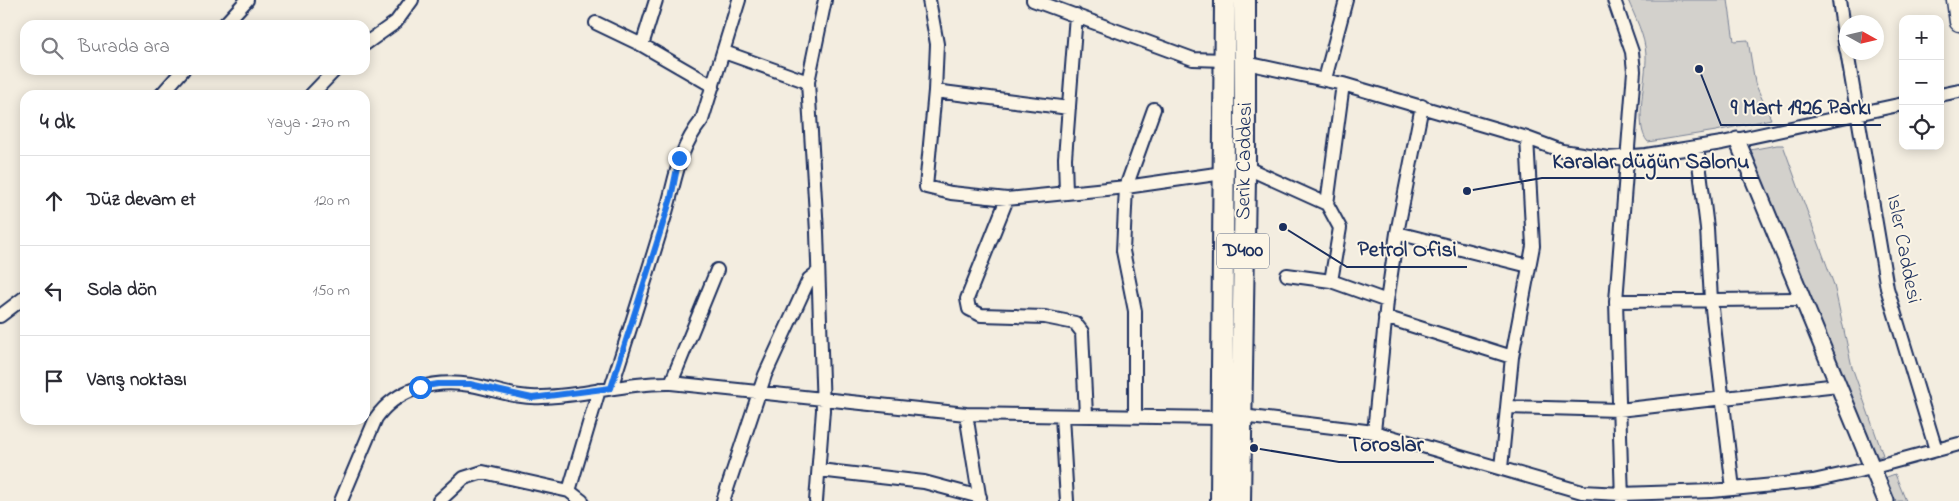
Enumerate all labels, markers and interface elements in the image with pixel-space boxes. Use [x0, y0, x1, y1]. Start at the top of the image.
north arrow [1839, 15, 1884, 60]
map controls [1899, 15, 1944, 150]
button: + [1899, 15, 1944, 60]
search box [20, 20, 370, 75]
icon: search [38, 34, 66, 62]
text: Burada ara [78, 34, 170, 61]
button: − [1899, 60, 1944, 105]
callout: 9 Mart 1926 Parkı [1721, 88, 1881, 125]
text: 9 Mart 1926 Parkı [1730, 93, 1871, 125]
street label: Serik Caddesi [1229, 102, 1261, 220]
button: locate [1899, 105, 1944, 150]
text: 4 dk [40, 108, 75, 138]
text: Yaya · 270 m [267, 111, 350, 135]
callout: Karalar düğün Salonu [1542, 141, 1759, 178]
route end [668, 147, 691, 170]
text: Karalar düğün Salonu [1552, 147, 1750, 180]
icon: ahead [40, 187, 68, 215]
text: Düz devam et [87, 187, 196, 214]
text: 120 m [314, 189, 350, 213]
street label: Isler Caddesi [1878, 192, 1928, 306]
callout: Petrol Ofisi [1347, 230, 1467, 267]
road number: D400 [1217, 234, 1269, 268]
text: Petrol Ofisi [1357, 235, 1457, 267]
icon: left [40, 277, 68, 305]
text: Sola dön [87, 277, 157, 304]
text: 150 m [312, 279, 350, 303]
icon: arrive [40, 367, 68, 395]
text: Varış noktası [87, 367, 187, 394]
route start [409, 376, 432, 399]
callout: Toroslar [1339, 425, 1434, 462]
text: Toroslar [1348, 430, 1425, 462]

